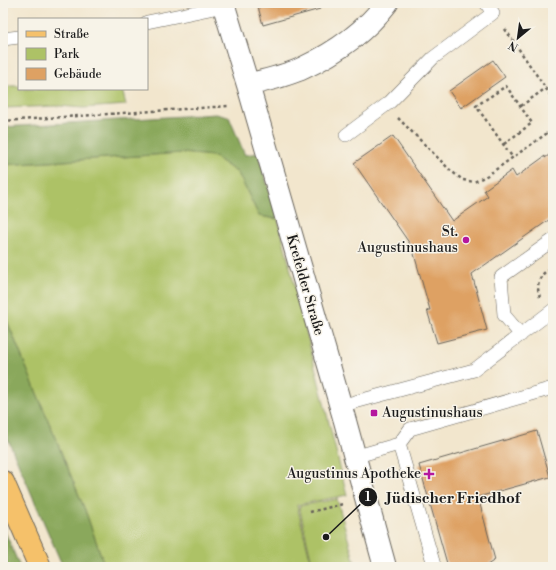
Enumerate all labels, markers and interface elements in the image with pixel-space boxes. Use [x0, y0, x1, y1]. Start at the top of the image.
legend [18, 18, 148, 90]
north arrow [498, 18, 538, 58]
text: Straße [54, 27, 89, 42]
text: N [506, 37, 521, 54]
text: Park [54, 47, 80, 62]
text: Gebäude [54, 67, 102, 82]
place label: St. Augustinushaus [356, 223, 458, 257]
street label: Krefelder Straße [282, 232, 328, 338]
marker: St. Augustinushaus [461, 235, 471, 245]
place label: Augustinushaus [381, 404, 483, 422]
marker: Augustinushaus [369, 408, 379, 418]
place label: Augustinus Apotheke [286, 465, 421, 483]
marker: Augustinus Apotheke [424, 469, 434, 479]
callout: Jüdischer Friedhof [358, 484, 527, 511]
text: Jüdischer Friedhof [384, 489, 522, 508]
text: 1 [365, 490, 371, 505]

